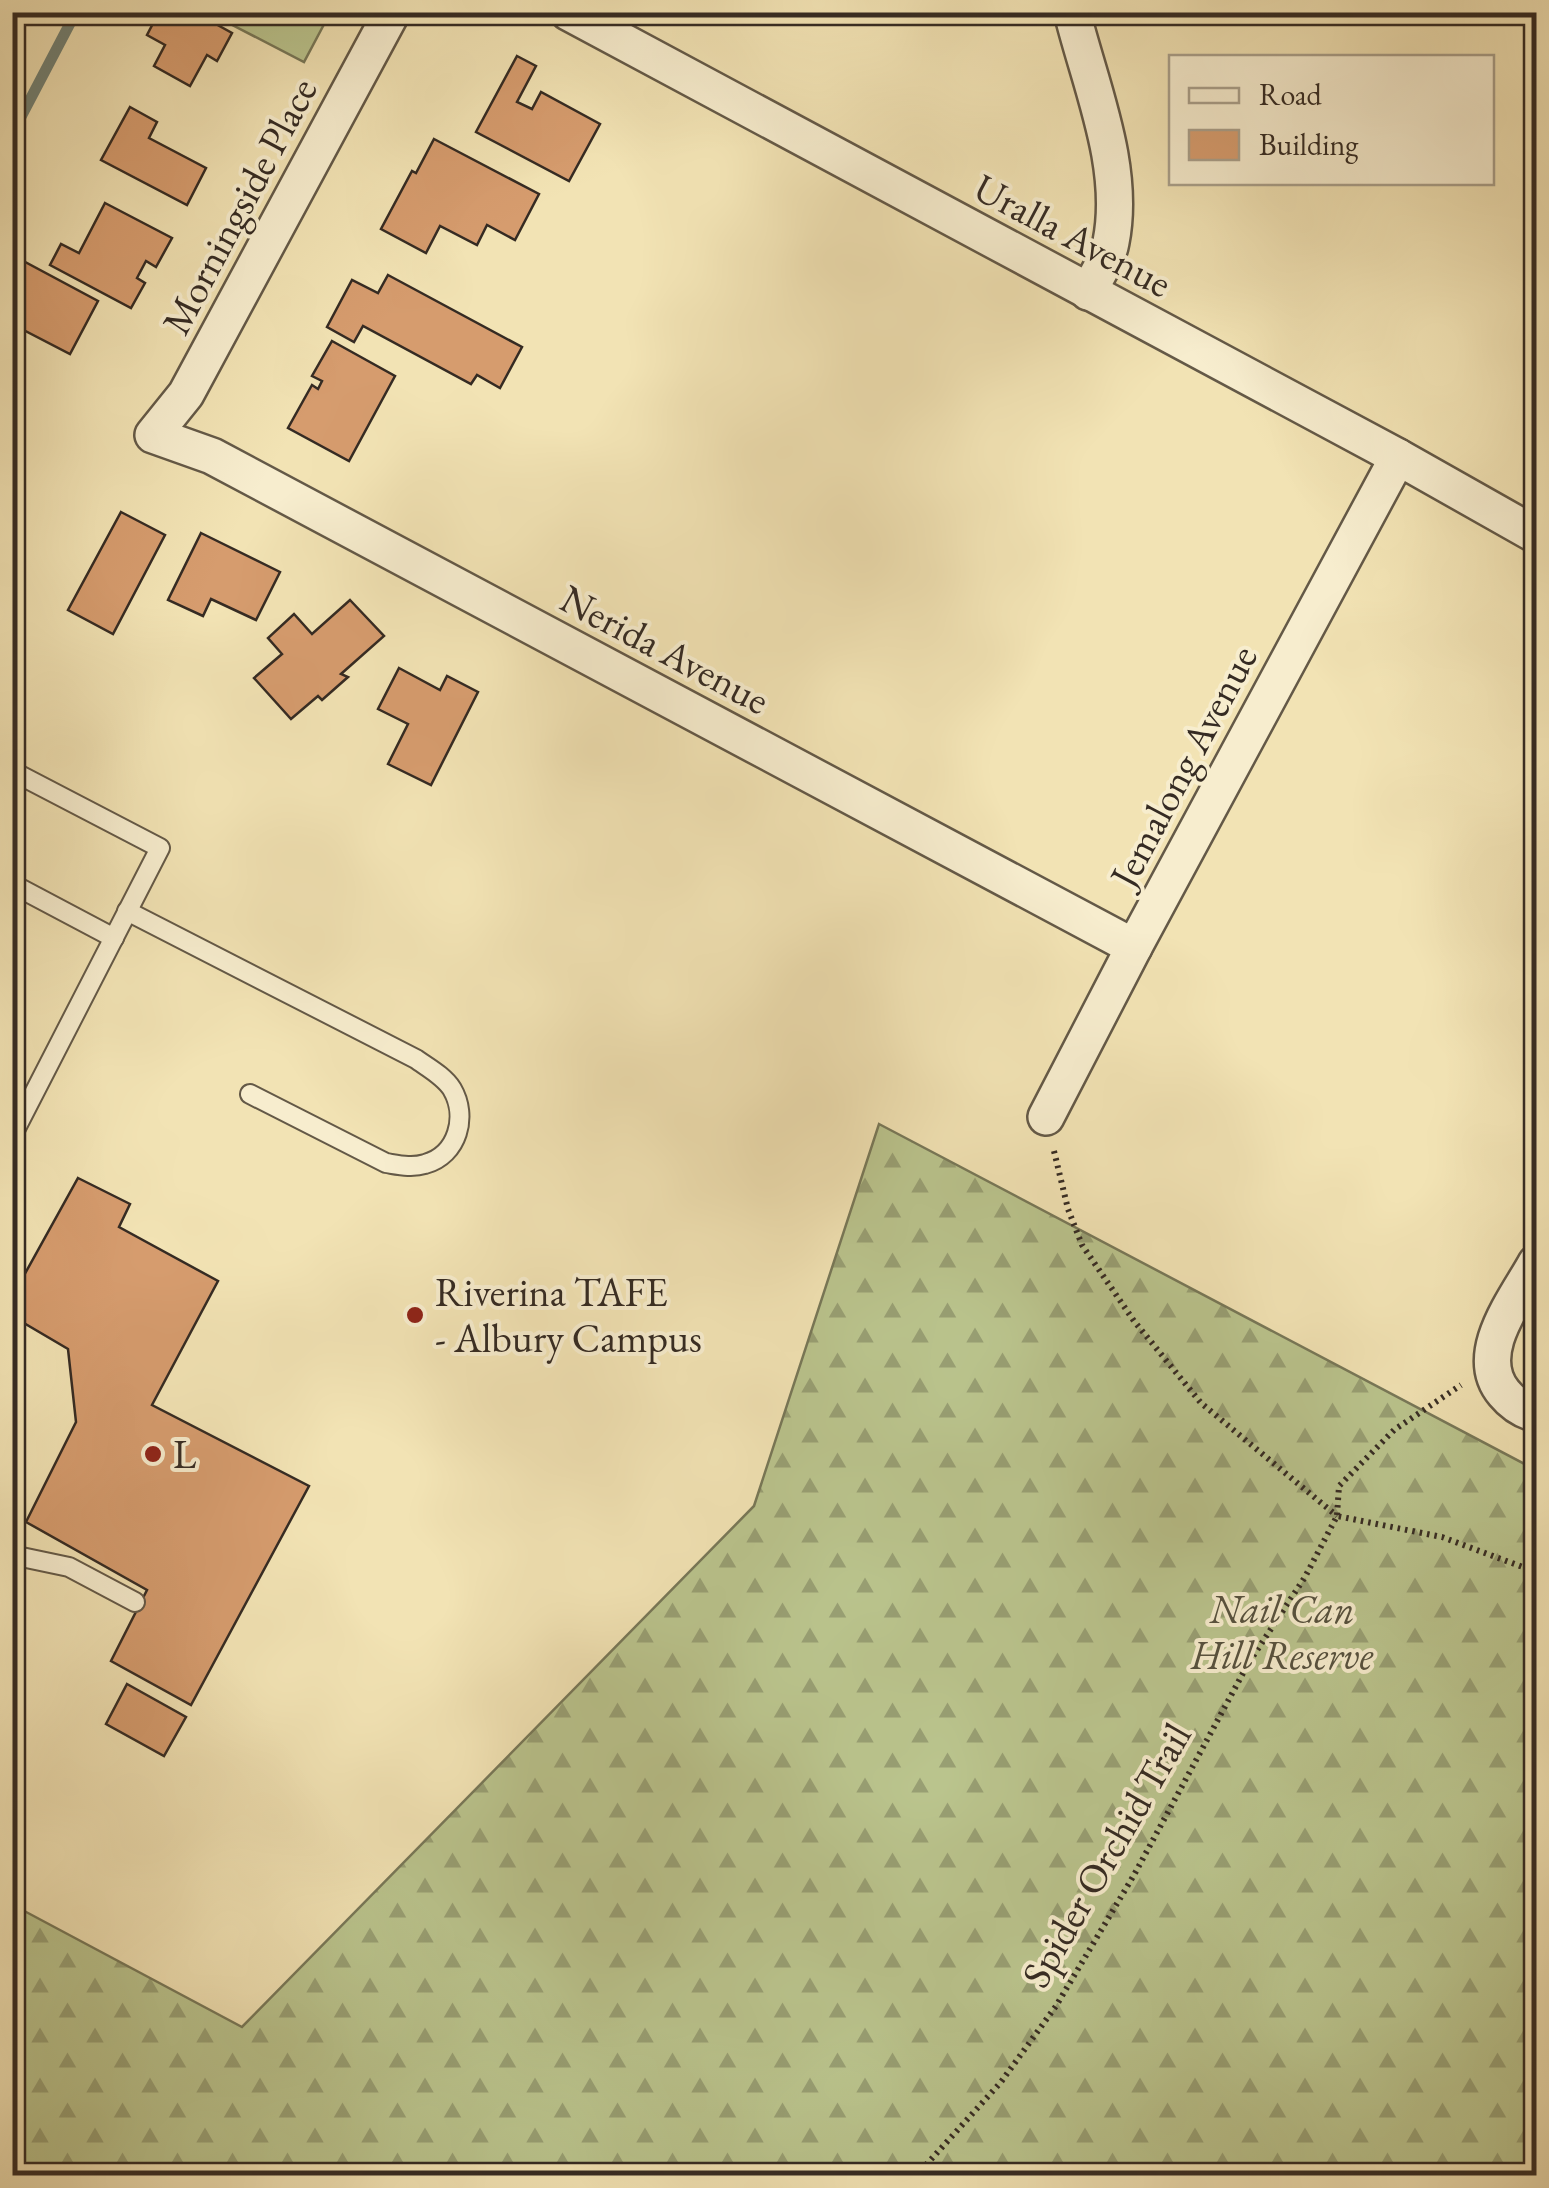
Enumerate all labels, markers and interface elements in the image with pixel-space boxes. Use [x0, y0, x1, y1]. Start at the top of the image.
legend [1169, 55, 1494, 185]
street label: Morningside Place [150, 69, 328, 343]
text: Road [1259, 75, 1323, 114]
text: Building [1259, 125, 1359, 164]
street label: Uralla Avenue [965, 161, 1181, 309]
street label: Nerida Avenue [551, 572, 779, 726]
street label: Jemalong Avenue [1096, 636, 1269, 899]
place label: Riverina TAFE - Albury Campus [435, 1266, 702, 1364]
marker: Riverina TAFE - Albury Campus [404, 1304, 426, 1326]
place label: L [173, 1428, 196, 1480]
marker: L [142, 1443, 164, 1465]
park label: Nail Can Hill Reserve [1190, 1583, 1373, 1681]
street label: Spider Orchid Trail [1009, 1714, 1203, 1996]

